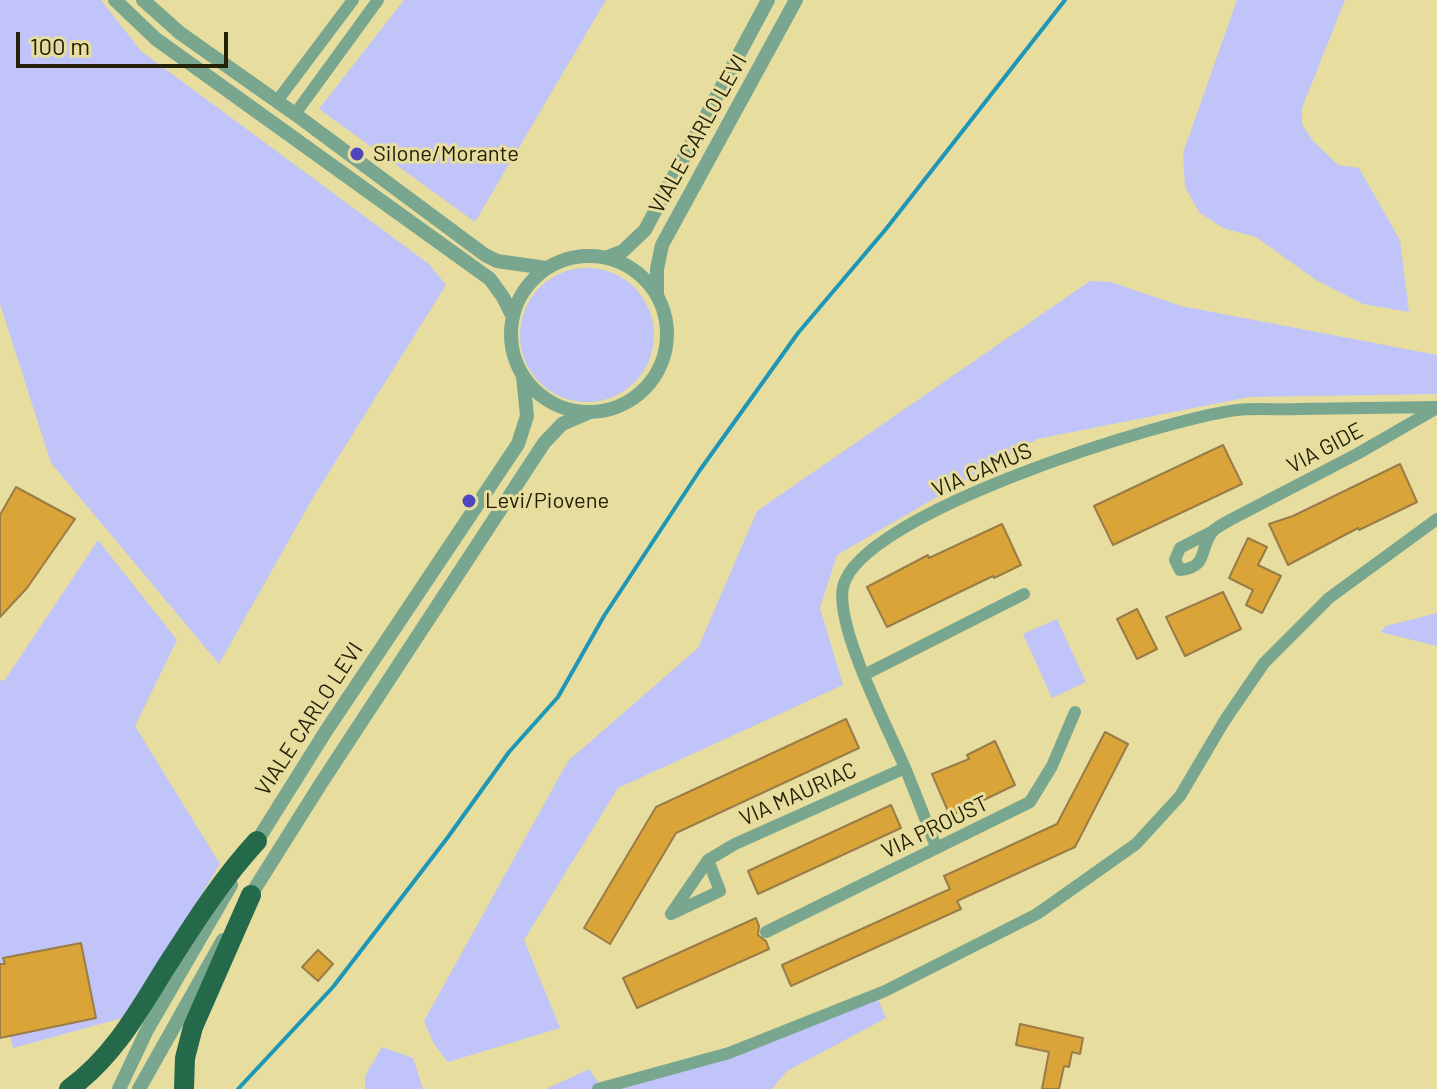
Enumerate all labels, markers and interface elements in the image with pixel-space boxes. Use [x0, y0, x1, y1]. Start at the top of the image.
scale bar [20, 16, 232, 66]
text: 100 m [30, 31, 90, 60]
street label: VIALE CARLO LEVI [643, 50, 753, 218]
place label: Silone/Morante [373, 141, 519, 167]
marker: Silone/Morante [348, 145, 366, 163]
street label: VIA GIDE [1282, 417, 1368, 479]
street label: VIA CAMUS [928, 437, 1036, 503]
place label: Levi/Piovene [485, 488, 609, 514]
marker: Levi/Piovene [460, 492, 478, 510]
street label: VIALE CARLO LEVI [250, 637, 368, 801]
street label: VIA MAURIAC [735, 756, 861, 832]
street label: VIA PROUST [877, 790, 993, 864]

